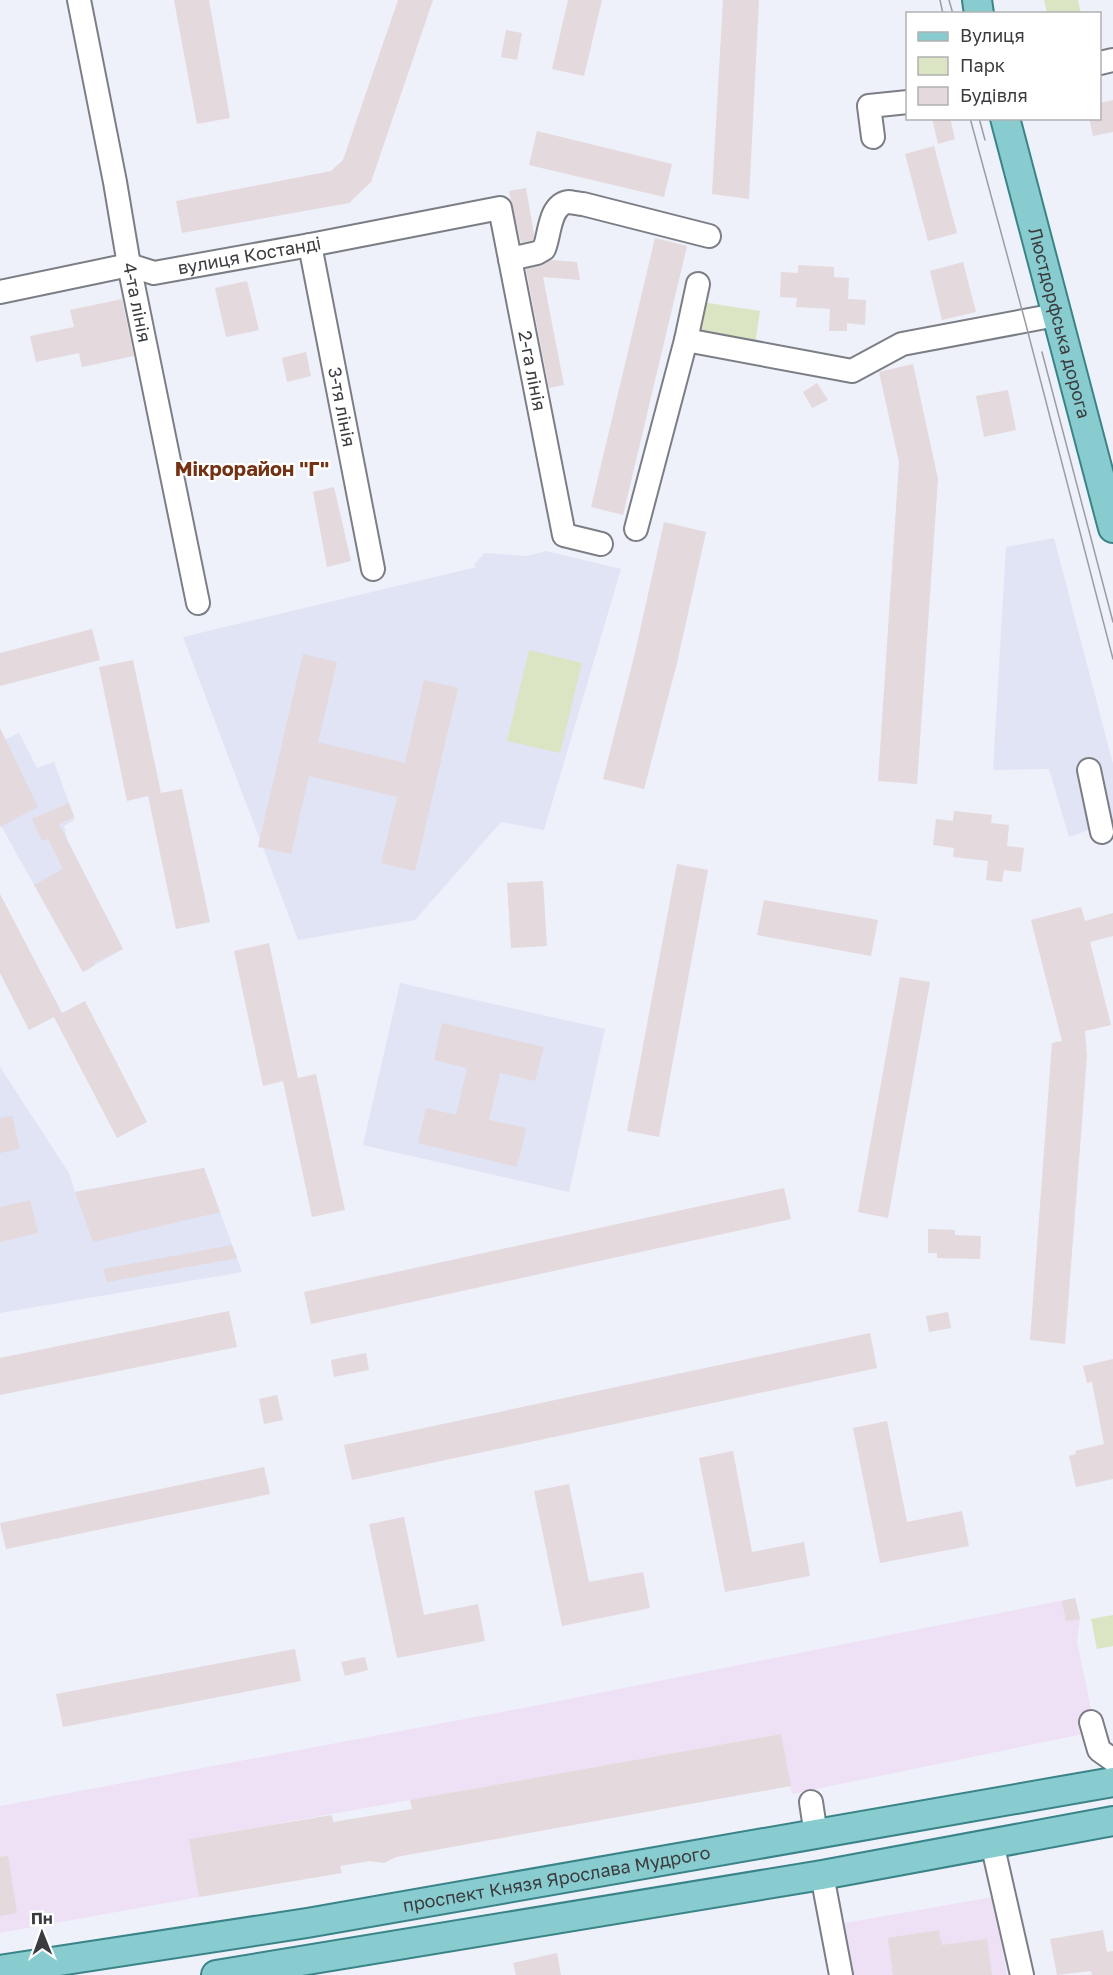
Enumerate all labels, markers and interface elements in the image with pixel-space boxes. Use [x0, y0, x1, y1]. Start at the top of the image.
legend [906, 12, 1101, 120]
text: Вулиця [960, 24, 1025, 46]
text: Парк [960, 54, 1005, 76]
text: Будівля [960, 84, 1028, 106]
street label: Люстдорфська дорога [1024, 225, 1096, 421]
street label: вулиця Костанді [176, 231, 323, 279]
street label: 4-та лінія [119, 260, 157, 344]
street label: 2-га лінія [514, 329, 551, 413]
street label: 3-тя лінія [324, 365, 361, 449]
district label: Мікрорайон "Г" [175, 456, 329, 480]
street label: проспект Князя Ярослава Мудрого [401, 1841, 712, 1916]
north arrow [12, 1903, 72, 1963]
text: Пн [31, 1908, 53, 1928]

